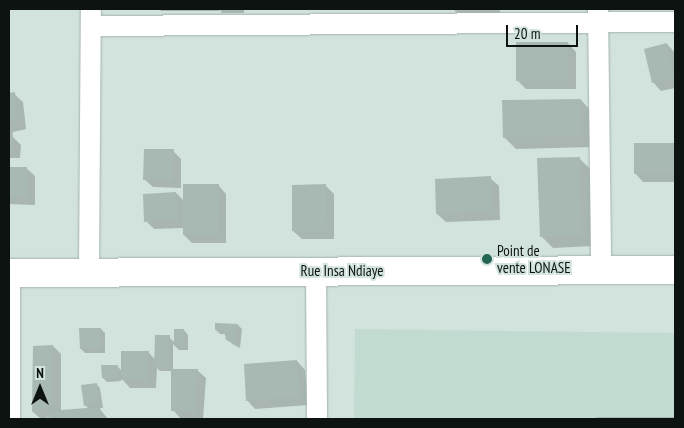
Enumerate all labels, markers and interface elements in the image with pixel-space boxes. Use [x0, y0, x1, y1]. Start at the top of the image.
scale bar [509, 15, 582, 47]
text: 20 m [514, 24, 540, 43]
place label: Point de vente LONASE [497, 241, 571, 276]
marker: Point de vente LONASE [481, 253, 493, 265]
street label: Rue Insa Ndiaye [300, 262, 384, 280]
north arrow [15, 363, 65, 413]
text: N [36, 364, 44, 382]

